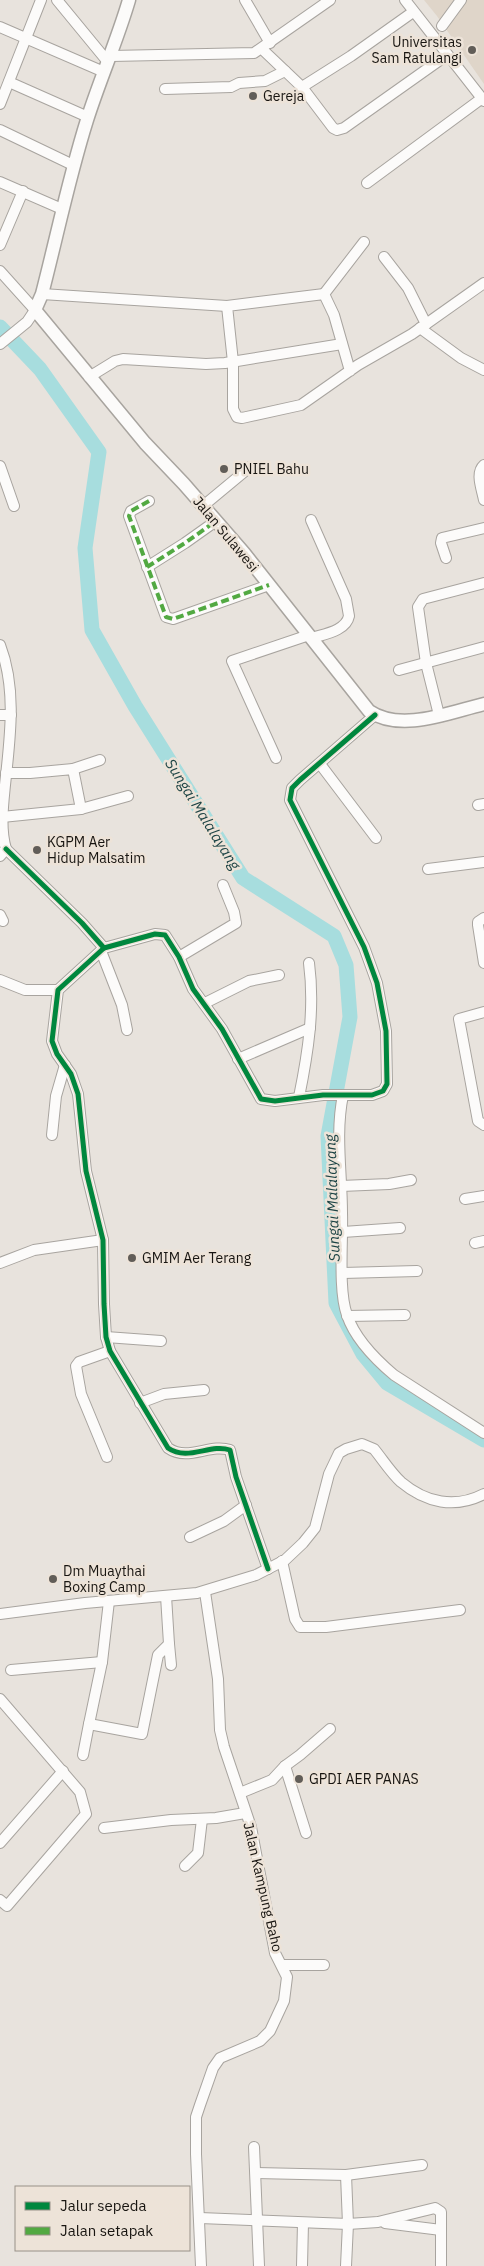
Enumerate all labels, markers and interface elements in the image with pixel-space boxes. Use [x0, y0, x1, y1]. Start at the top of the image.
place label: Universitas Sam Ratulangi [372, 33, 462, 67]
marker: Universitas Sam Ratulangi [466, 44, 478, 56]
place label: Gereja [263, 87, 305, 105]
marker: Gereja [247, 90, 259, 102]
place label: PNIEL Bahu [234, 460, 309, 478]
marker: PNIEL Bahu [218, 463, 230, 475]
street label: Jalan Sulawesi [189, 493, 263, 575]
water label: Sungai Malalayang [161, 755, 246, 874]
place label: KGPM Aer Hidup Malsatim [47, 833, 145, 867]
marker: KGPM Aer Hidup Malsatim [31, 844, 43, 856]
water label: Sungai Malalayang [320, 1133, 344, 1262]
place label: GMIM Aer Terang [142, 1249, 252, 1267]
marker: GMIM Aer Terang [126, 1252, 138, 1264]
place label: Dm Muaythai Boxing Camp [63, 1562, 146, 1596]
marker: Dm Muaythai Boxing Camp [47, 1573, 59, 1585]
place label: GPDI AER PANAS [309, 1770, 419, 1788]
marker: GPDI AER PANAS [293, 1773, 305, 1785]
street label: Jalan Kampung Baho [239, 1820, 287, 1954]
legend [15, 2186, 190, 2251]
text: Jalur sepeda [60, 2196, 147, 2215]
text: Jalan setapak [60, 2221, 153, 2240]

